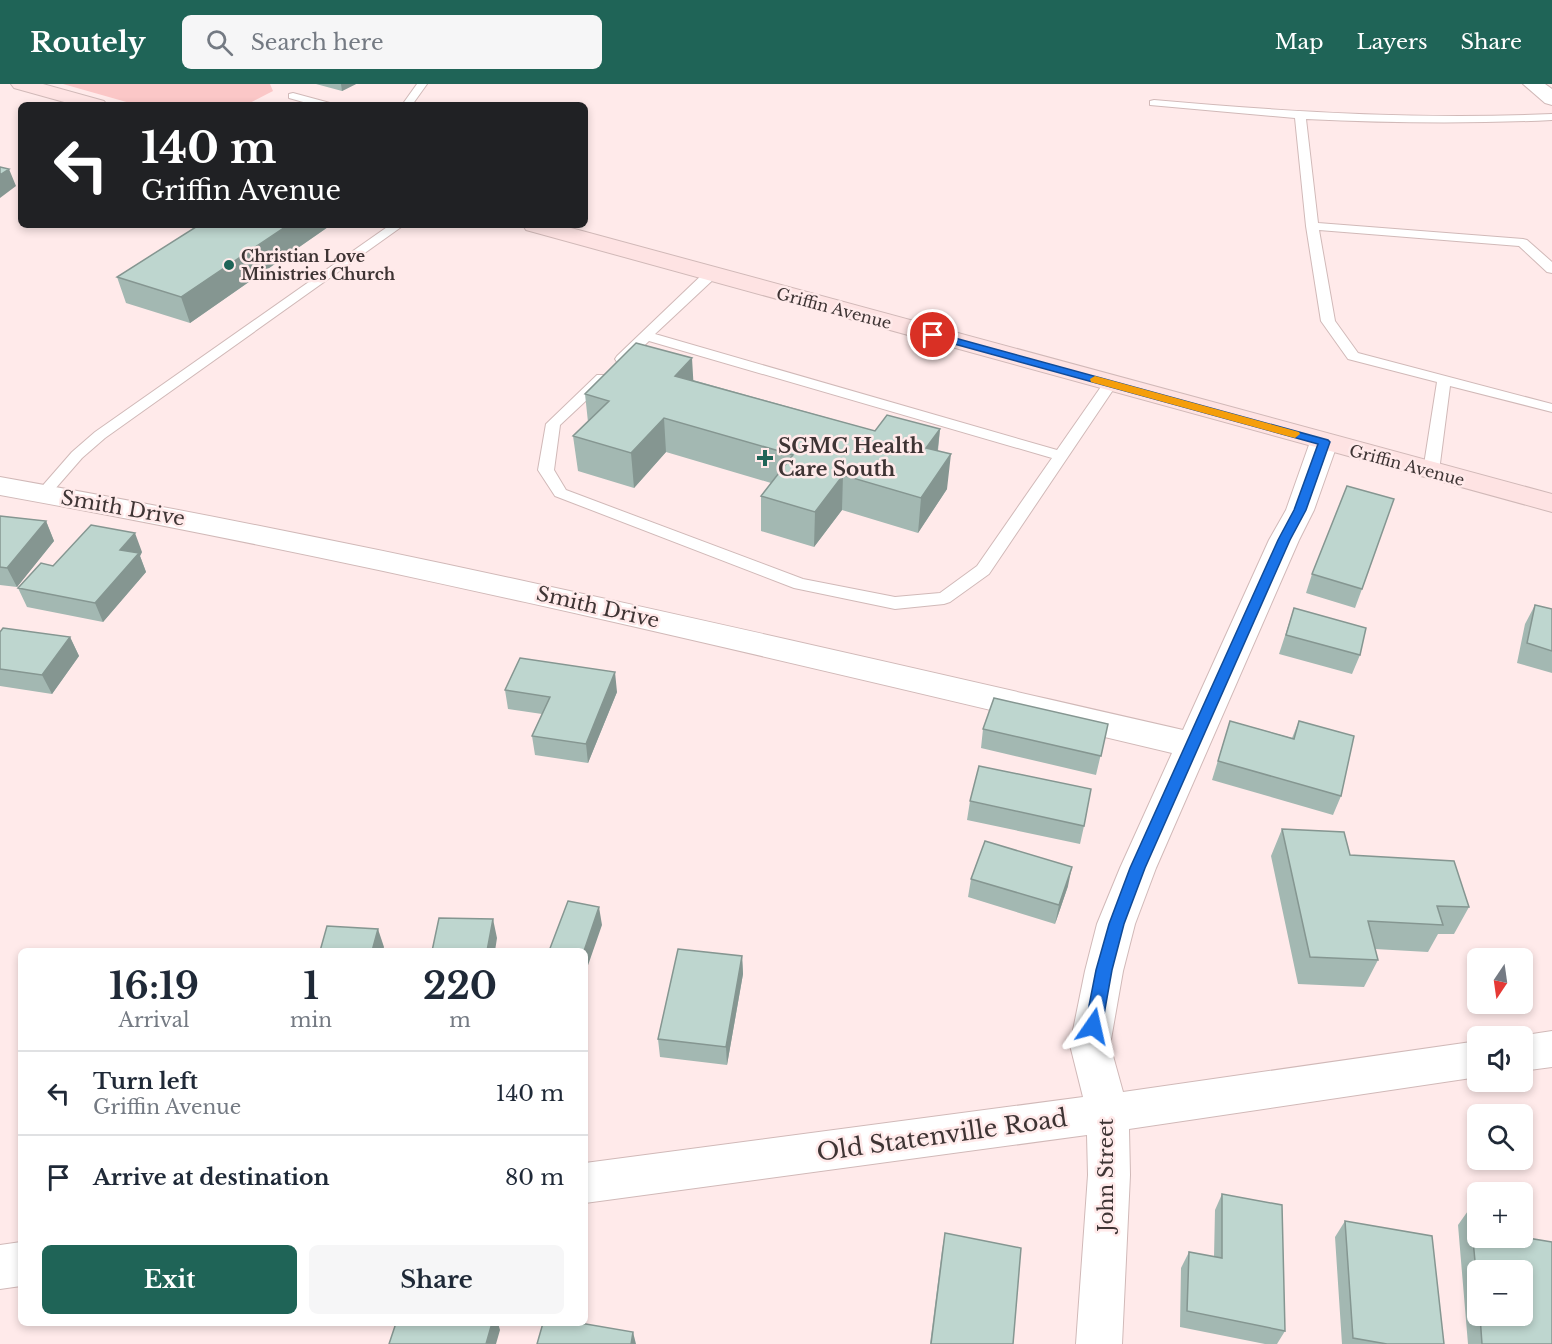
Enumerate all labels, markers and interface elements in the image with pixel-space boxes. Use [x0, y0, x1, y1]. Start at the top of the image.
search box [182, 15, 602, 69]
text: Routely [30, 25, 146, 60]
icon: search [203, 26, 236, 59]
text: Search here [251, 29, 384, 56]
text: Map [1275, 29, 1324, 55]
text: Layers [1357, 29, 1428, 55]
text: Share [1461, 29, 1522, 55]
text: 140 m [141, 122, 277, 174]
icon: left [42, 126, 120, 204]
text: Griffin Avenue [141, 174, 341, 207]
place label: Christian Love Ministries Church [241, 246, 396, 284]
marker: Christian Love Ministries Church [222, 258, 236, 272]
street label: Griffin Avenue [774, 283, 894, 333]
pin [907, 309, 958, 360]
icon: arrive [916, 318, 949, 351]
place label: SGMC Health Care South [778, 434, 925, 481]
street label: Griffin Avenue [1347, 440, 1467, 490]
marker: SGMC Health Care South [756, 449, 774, 467]
street label: Smith Drive [59, 485, 187, 531]
street label: Smith Drive [534, 581, 662, 633]
north arrow [1467, 948, 1533, 1014]
map controls [1467, 948, 1533, 1326]
text: 16:19 [109, 964, 199, 1009]
text: 1 [303, 964, 319, 1009]
text: 220 [423, 964, 497, 1009]
position arrow [1061, 994, 1125, 1058]
text: Arrival [119, 1008, 189, 1032]
text: min [290, 1008, 332, 1032]
text: m [449, 1008, 471, 1032]
button: sound [1467, 1026, 1533, 1092]
text: Turn left [93, 1068, 198, 1095]
icon: left [42, 1077, 75, 1110]
text: 140 m [496, 1080, 564, 1107]
text: Griffin Avenue [93, 1095, 241, 1119]
street label: Old Statenville Road [815, 1103, 1069, 1167]
button: search [1467, 1104, 1533, 1170]
street label: John Street [1094, 1118, 1118, 1235]
icon: arrive [42, 1161, 75, 1194]
text: Arrive at destination [93, 1164, 330, 1191]
text: 80 m [505, 1164, 564, 1191]
button: + [1467, 1182, 1533, 1248]
button: Exit [42, 1245, 297, 1314]
button: Share [309, 1245, 564, 1314]
button: − [1467, 1260, 1533, 1326]

